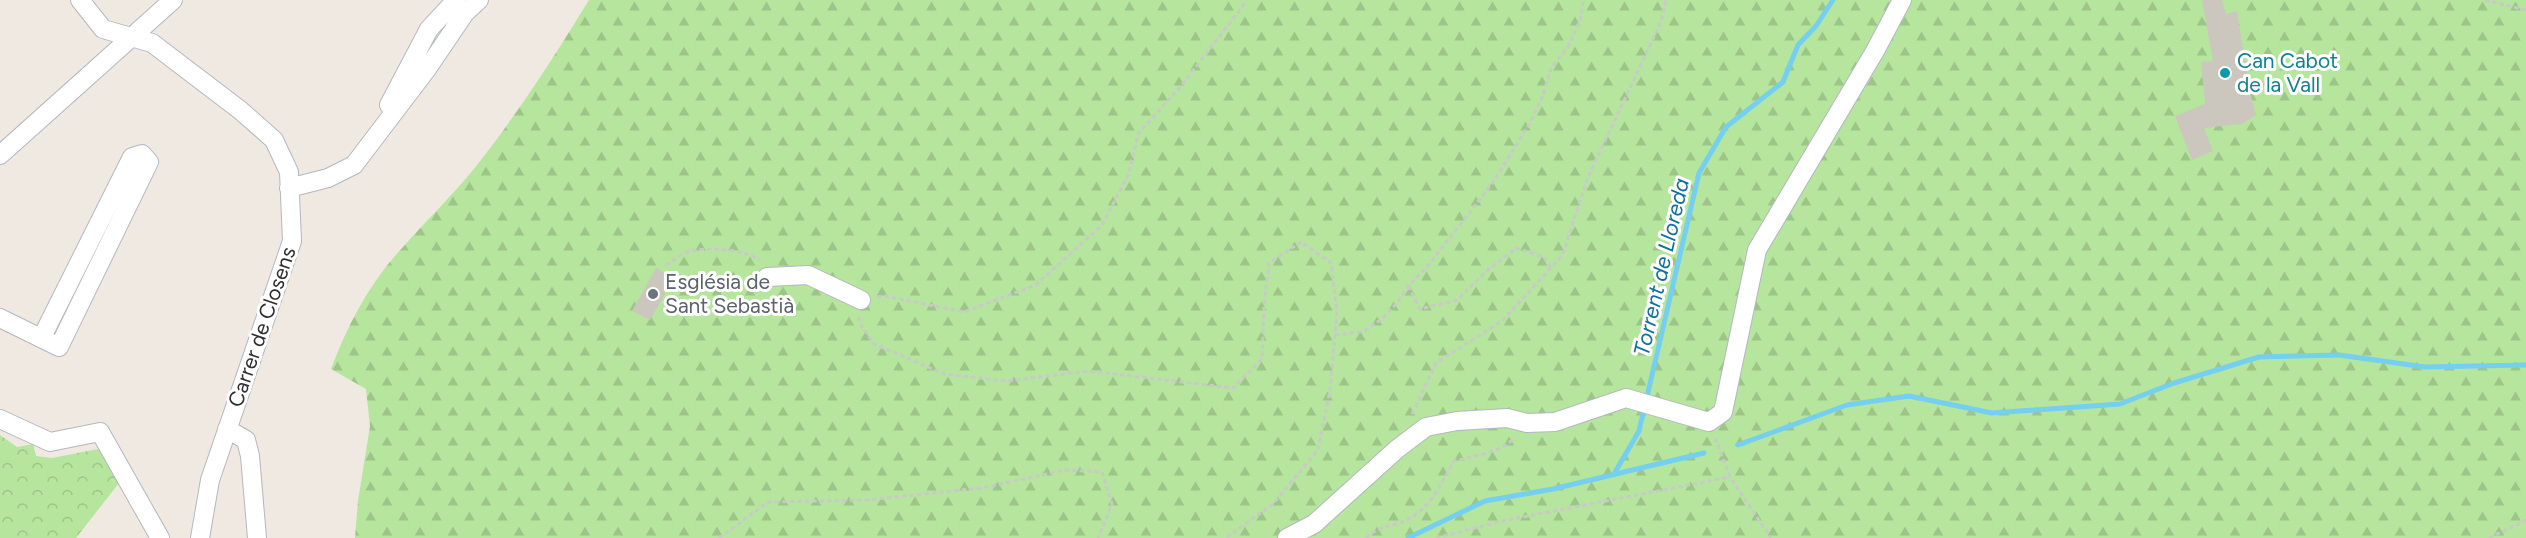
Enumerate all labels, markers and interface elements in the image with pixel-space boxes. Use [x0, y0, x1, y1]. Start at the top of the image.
place label: Can Cabot de la Vall [2237, 48, 2338, 97]
marker: Can Cabot de la Vall [2218, 66, 2232, 80]
water label: Torrent de Lloreda [1628, 176, 1695, 359]
street label: Carrer de Closens [222, 244, 301, 410]
place label: Església de Sant Sebastià [665, 269, 794, 318]
marker: Església de Sant Sebastià [646, 287, 660, 301]

